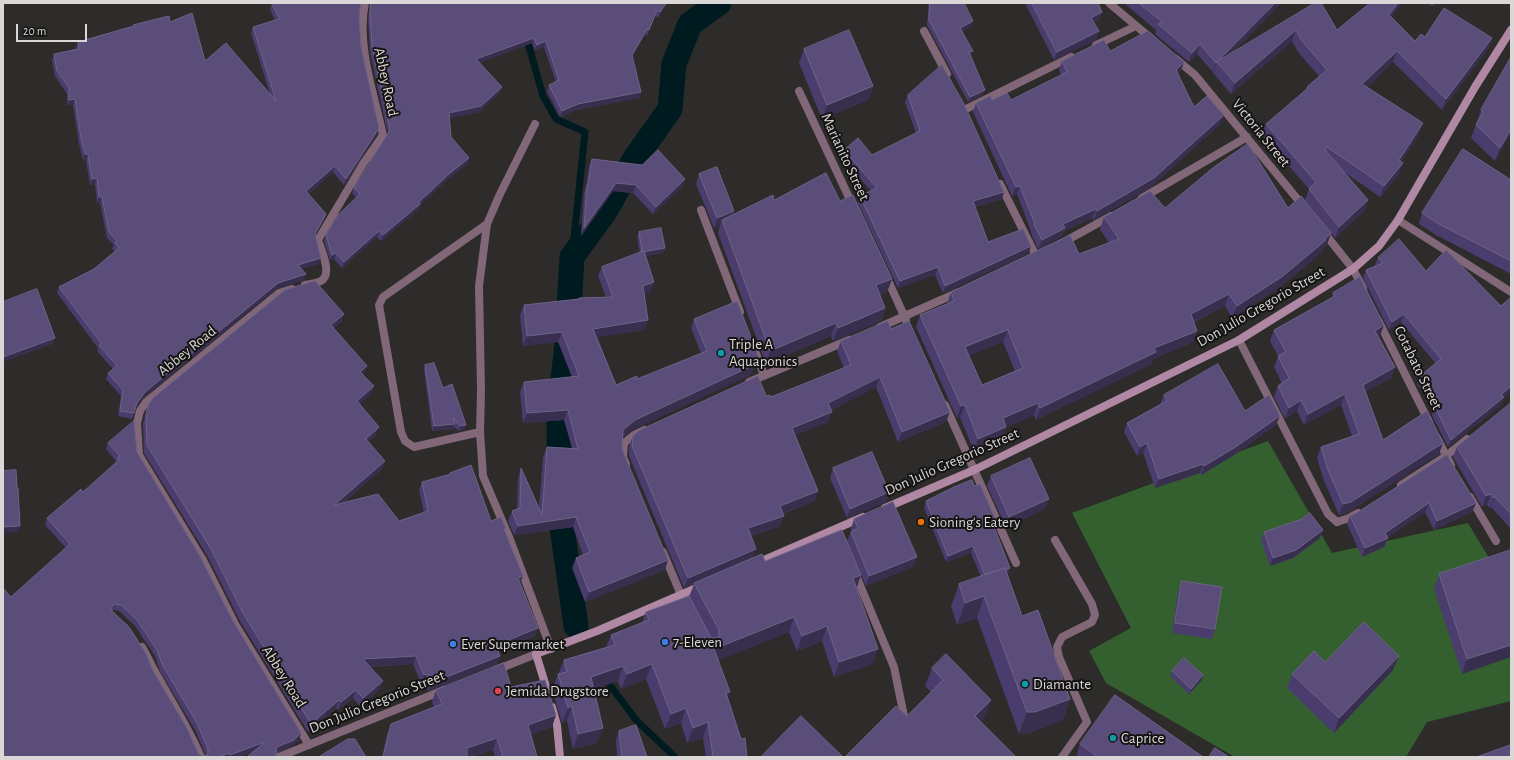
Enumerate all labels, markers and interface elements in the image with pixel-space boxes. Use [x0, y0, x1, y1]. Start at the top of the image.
scale bar [18, 16, 89, 42]
text: 20 m [23, 25, 46, 37]
street label: Abbey Road [370, 46, 402, 118]
street label: Victoria Street [1228, 95, 1294, 171]
street label: Marianito Street [817, 110, 873, 204]
street label: Don Julio Gregorio Street [1194, 263, 1328, 351]
street label: Abbey Road [154, 322, 220, 380]
street label: Cotabato Street [1390, 323, 1446, 413]
place label: Triple A Aquaponics [729, 335, 797, 370]
marker: Triple A Aquaponics [716, 348, 726, 358]
street label: Don Julio Gregorio Street [882, 424, 1022, 500]
place label: Sioning's Eatery [929, 513, 1020, 531]
marker: Sioning's Eatery [916, 517, 926, 527]
place label: 7-Eleven [673, 633, 722, 651]
place label: Ever Supermarket [461, 635, 564, 653]
marker: 7-Eleven [660, 637, 670, 647]
marker: Ever Supermarket [448, 639, 458, 649]
street label: Abbey Road [258, 643, 310, 711]
street label: Don Julio Gregorio Street [306, 667, 448, 737]
place label: Diamante [1033, 675, 1091, 693]
marker: Diamante [1020, 679, 1030, 689]
place label: Jemida Drugstore [506, 682, 609, 700]
marker: Jemida Drugstore [493, 686, 503, 696]
place label: Caprice [1121, 729, 1164, 747]
marker: Caprice [1108, 733, 1118, 743]

